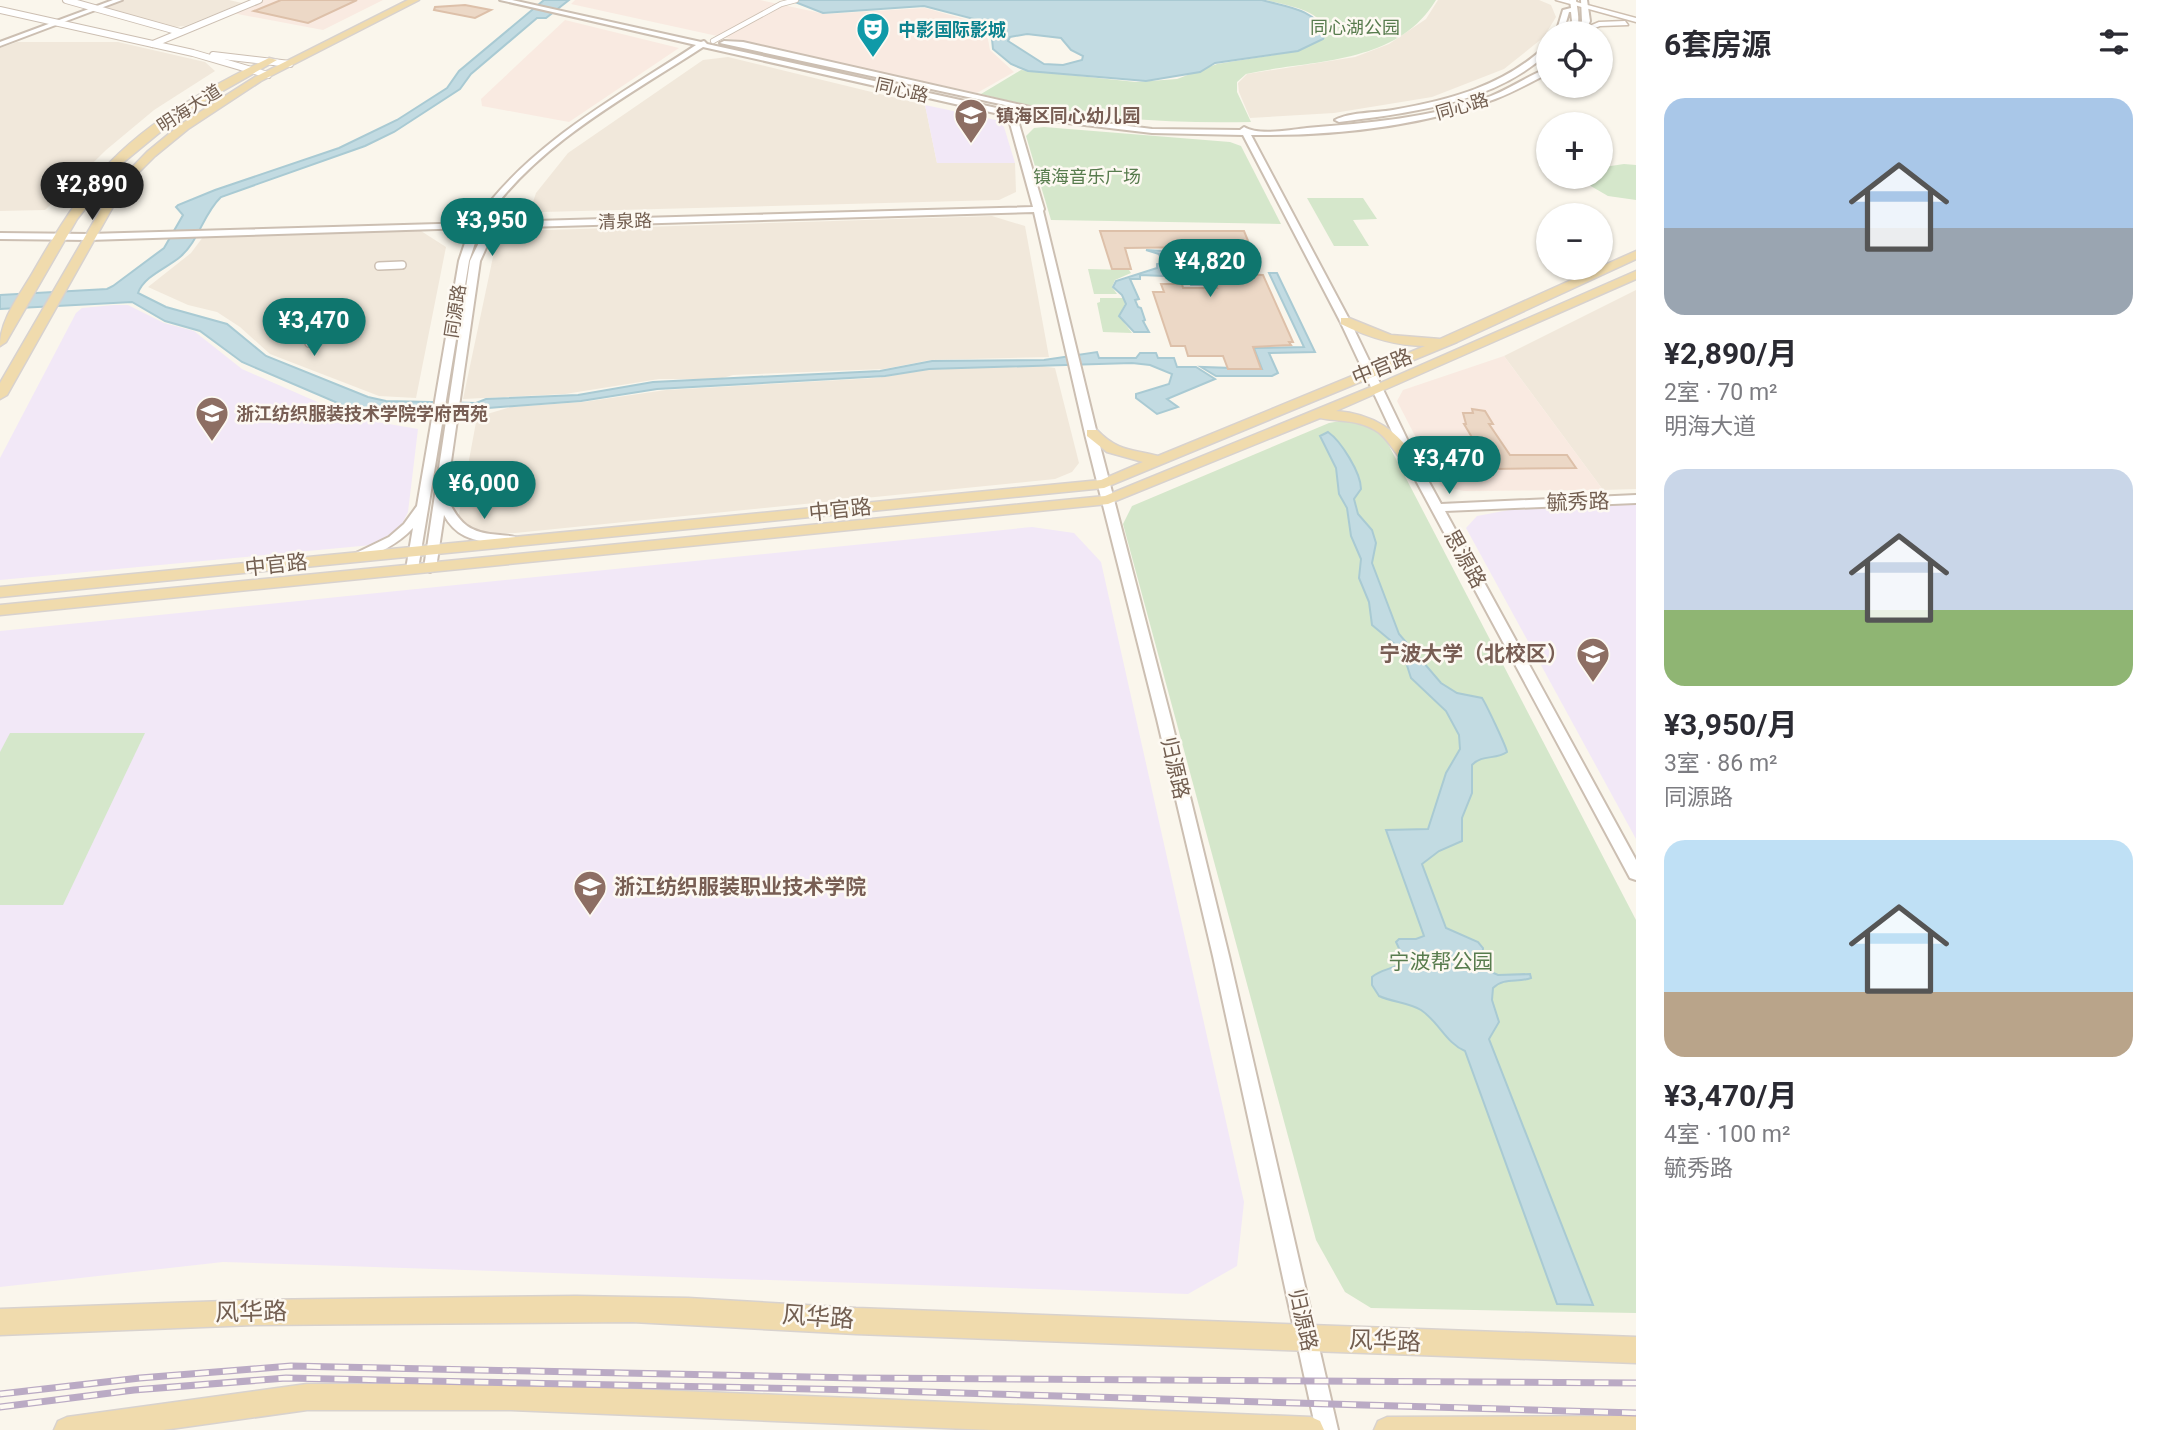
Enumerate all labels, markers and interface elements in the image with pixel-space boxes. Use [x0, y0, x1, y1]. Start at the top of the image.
theatre icon: 中影国际影城 [854, 10, 892, 59]
park label: 同心湖公园 [1310, 17, 1400, 38]
place label: 中影国际影城 [898, 19, 1006, 40]
map controls [1536, 21, 1613, 280]
button: locate [1536, 21, 1613, 98]
icon: filters [2095, 23, 2133, 61]
text: 6套房源 [1664, 27, 1771, 62]
street label: 同心路 [873, 74, 931, 106]
street label: 明海大道 [153, 80, 225, 136]
street label: 同心路 [1433, 88, 1491, 124]
school or university icon: 镇海区同心幼儿园 [952, 96, 990, 145]
place label: 镇海区同心幼儿园 [996, 105, 1140, 126]
button: + [1536, 112, 1613, 189]
icon: home [1836, 144, 1962, 270]
pin: ¥2,890 [35, 162, 149, 222]
park label: 镇海音乐广场 [1033, 166, 1141, 187]
text: ¥2,890 [57, 171, 127, 198]
pin: ¥3,950 [435, 198, 549, 258]
button: − [1536, 203, 1613, 280]
text: ¥3,950 [457, 207, 527, 234]
street label: 清泉路 [598, 210, 652, 232]
pin: ¥4,820 [1153, 240, 1267, 299]
text: ¥4,820 [1175, 248, 1245, 275]
street label: 同源路 [440, 283, 470, 339]
pin: ¥3,470 [257, 298, 371, 358]
text: ¥3,470 [279, 307, 349, 334]
text: ¥2,890/月 [1664, 336, 1797, 371]
street label: 中官路 [1348, 344, 1416, 390]
text: 2室 · 70 m² [1664, 379, 1778, 406]
school or university icon: 浙江纺织服装技术学院学府西苑 [193, 394, 231, 443]
place label: 浙江纺织服装技术学院学府西苑 [236, 403, 488, 424]
text: 明海大道 [1664, 413, 1756, 440]
pin: ¥3,470 [1392, 436, 1506, 496]
text: ¥3,470 [1414, 445, 1484, 472]
pin: ¥6,000 [427, 462, 541, 521]
text: ¥6,000 [449, 470, 519, 497]
street label: 毓秀路 [1546, 489, 1610, 515]
street label: 中官路 [807, 495, 873, 525]
icon: home [1836, 515, 1962, 641]
street label: 思源路 [1439, 526, 1491, 592]
street label: 中官路 [243, 550, 309, 580]
school or university icon: 宁波大学（北校区） [1574, 635, 1612, 684]
place label: 宁波大学（北校区） [1379, 642, 1568, 666]
text: ¥3,950/月 [1664, 707, 1797, 742]
street label: 归源路 [1156, 735, 1194, 801]
text: 3室 · 86 m² [1664, 750, 1778, 777]
text: 同源路 [1664, 784, 1733, 811]
school or university icon: 浙江纺织服装职业技术学院 [571, 868, 609, 917]
place label: 浙江纺织服装职业技术学院 [614, 875, 866, 899]
icon: home [1836, 886, 1962, 1012]
park label: 宁波帮公园 [1389, 950, 1494, 974]
text: ¥3,470/月 [1664, 1078, 1797, 1113]
text: 4室 · 100 m² [1664, 1121, 1790, 1148]
text: 毓秀路 [1664, 1155, 1733, 1182]
street label: 归源路 [1284, 1287, 1322, 1353]
street label: 风华路 [215, 1297, 287, 1327]
street label: 风华路 [781, 1301, 855, 1333]
street label: 风华路 [1349, 1326, 1421, 1356]

